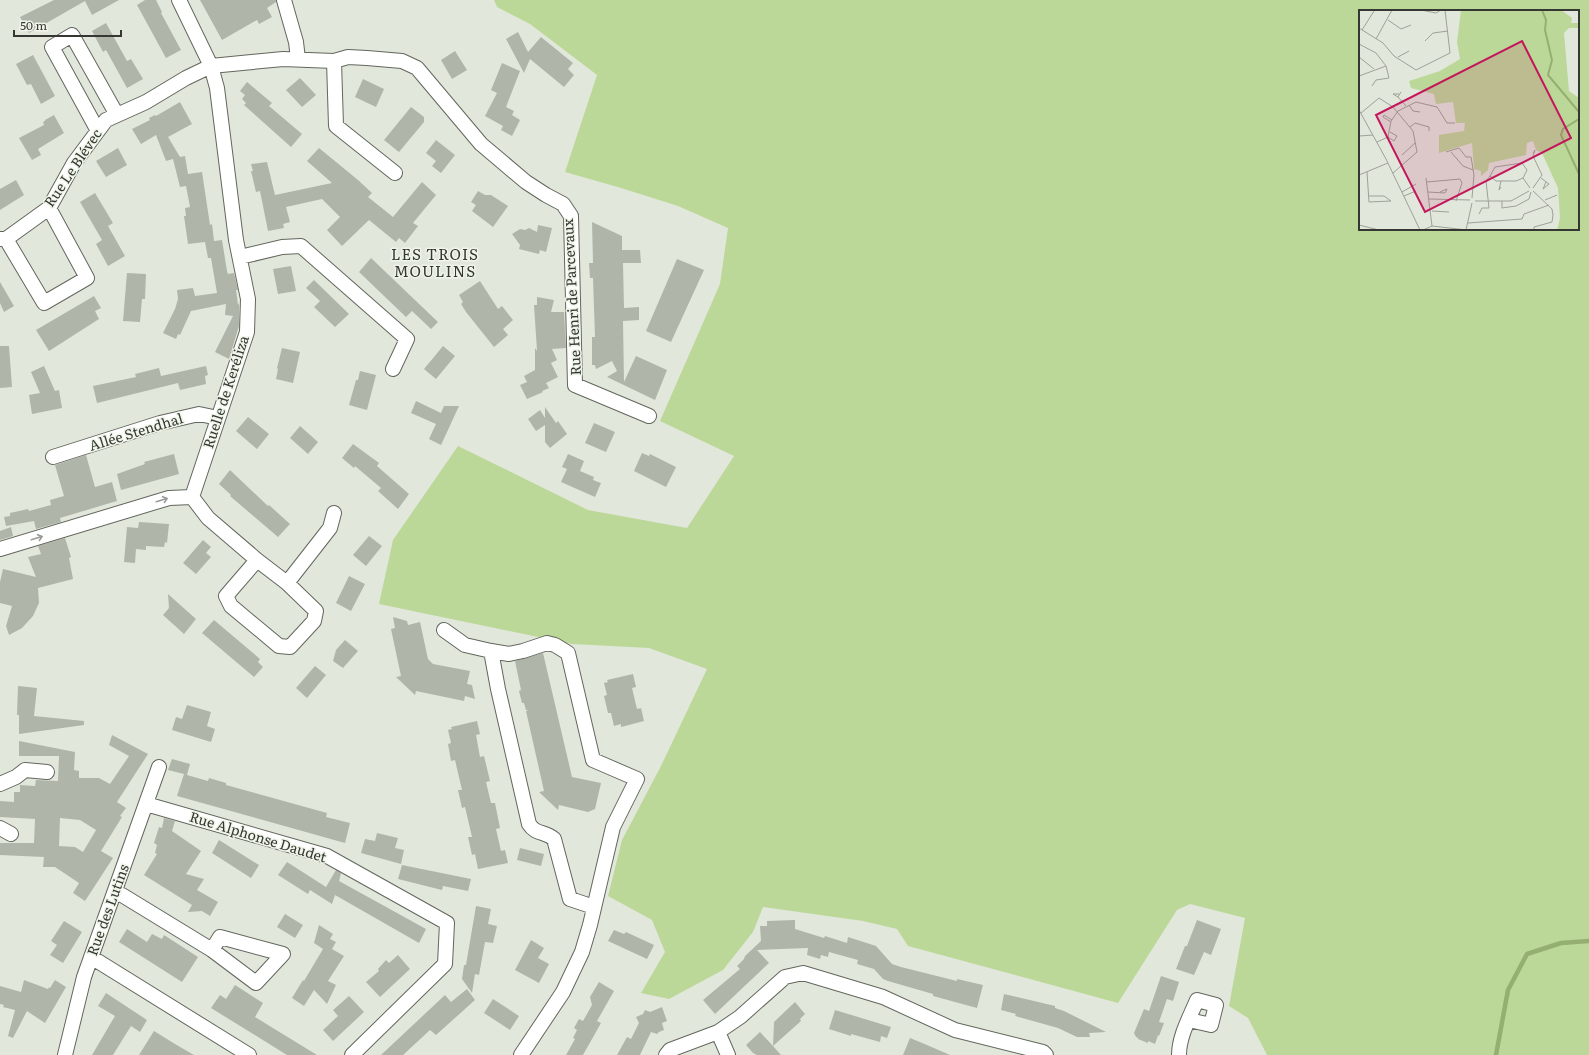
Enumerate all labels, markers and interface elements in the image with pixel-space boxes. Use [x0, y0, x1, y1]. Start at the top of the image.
inset map [1359, 10, 1579, 230]
scale bar [14, 12, 121, 38]
text: 50 m [20, 16, 47, 34]
street label: Rue Le Blévec [39, 124, 106, 211]
street label: Rue Henri de Parcevaux [557, 218, 585, 376]
district label: LES TROIS MOULINS [391, 242, 479, 282]
street label: Ruelle de Keréliza [197, 332, 253, 451]
street label: Allée Stendhal [86, 407, 185, 455]
one-way arrow [155, 496, 168, 503]
one-way arrow [31, 534, 44, 541]
street label: Rue Alphonse Daudet [187, 806, 330, 867]
street label: Rue des Lutins [81, 861, 133, 958]

